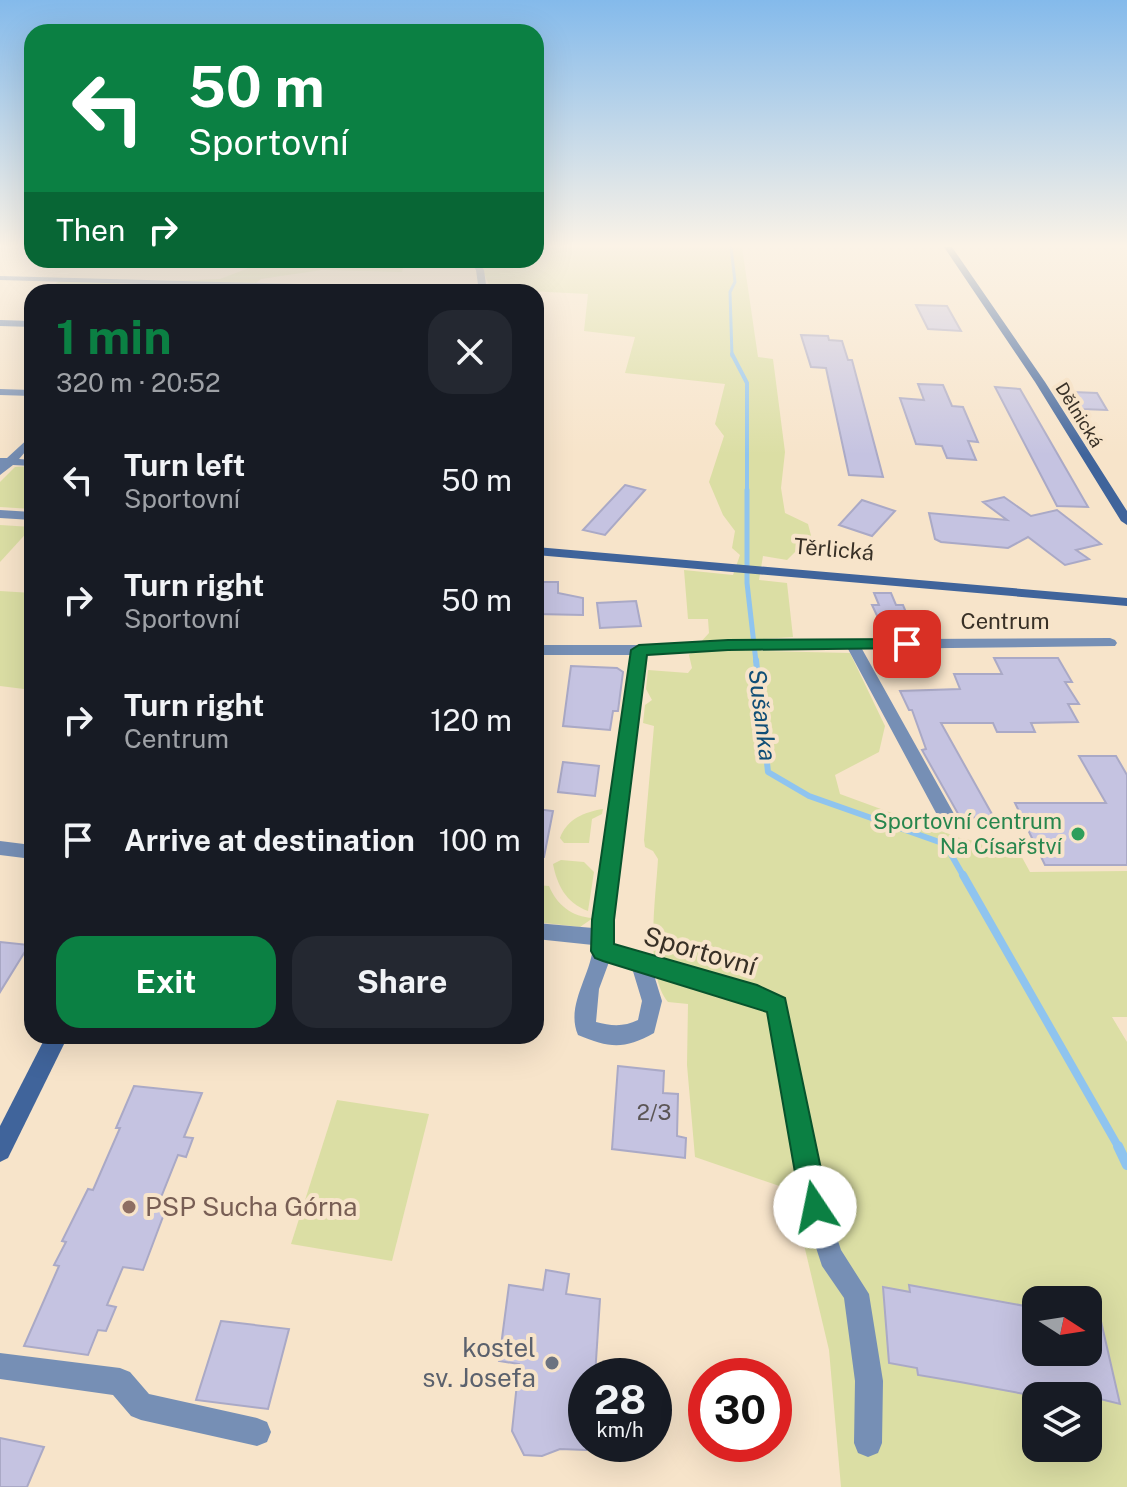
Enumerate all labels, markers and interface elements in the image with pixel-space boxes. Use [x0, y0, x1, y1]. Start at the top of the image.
text: 50 m [188, 54, 325, 120]
icon: left [56, 56, 160, 160]
text: Sportovní [188, 121, 349, 163]
icon: right [141, 208, 185, 252]
text: Then [56, 212, 125, 248]
text: 1 min [56, 308, 172, 365]
button: close [428, 310, 512, 394]
text: 320 m · 20:52 [56, 367, 220, 398]
street label: Dělnická [1051, 379, 1107, 451]
text: Turn left [124, 447, 245, 483]
icon: left [56, 458, 100, 502]
text: 50 m [441, 462, 512, 498]
text: Sportovní [124, 483, 240, 514]
street label: Těrlická [793, 533, 875, 565]
text: Turn right [124, 567, 264, 603]
icon: right [56, 578, 100, 622]
text: 50 m [441, 582, 512, 618]
text: Sportovní [124, 603, 240, 634]
street label: Centrum [961, 608, 1049, 634]
pin [873, 610, 941, 678]
icon: arrive [885, 622, 929, 666]
water label: Sušanka [743, 667, 783, 762]
text: Turn right [124, 687, 264, 723]
icon: right [56, 698, 100, 742]
text: 120 m [430, 702, 512, 738]
text: Centrum [124, 723, 229, 754]
place label: Sportovní centrum Na Císařství [873, 808, 1063, 859]
icon: arrive [56, 818, 100, 862]
text: Arrive at destination [124, 822, 415, 858]
text: 100 m [439, 822, 521, 858]
marker: Sportovní centrum Na Císařství [1069, 825, 1087, 843]
street label: Sportovní [640, 920, 761, 982]
button: Exit [56, 936, 276, 1028]
button: Share [292, 936, 512, 1028]
house number: 2/3 [637, 1099, 671, 1125]
position arrow [773, 1165, 857, 1249]
place label: PSP Sucha Górna [145, 1191, 357, 1222]
marker: PSP Sucha Górna [120, 1198, 138, 1216]
north arrow [1022, 1286, 1102, 1366]
map controls [1022, 1286, 1102, 1462]
place label: kostel sv. Josefa [422, 1332, 536, 1393]
marker: kostel sv. Josefa [543, 1354, 561, 1372]
speed limit sign: 30 [688, 1358, 792, 1462]
text: 28 [594, 1376, 646, 1423]
button: layers [1022, 1382, 1102, 1462]
text: km/h [596, 1418, 644, 1442]

